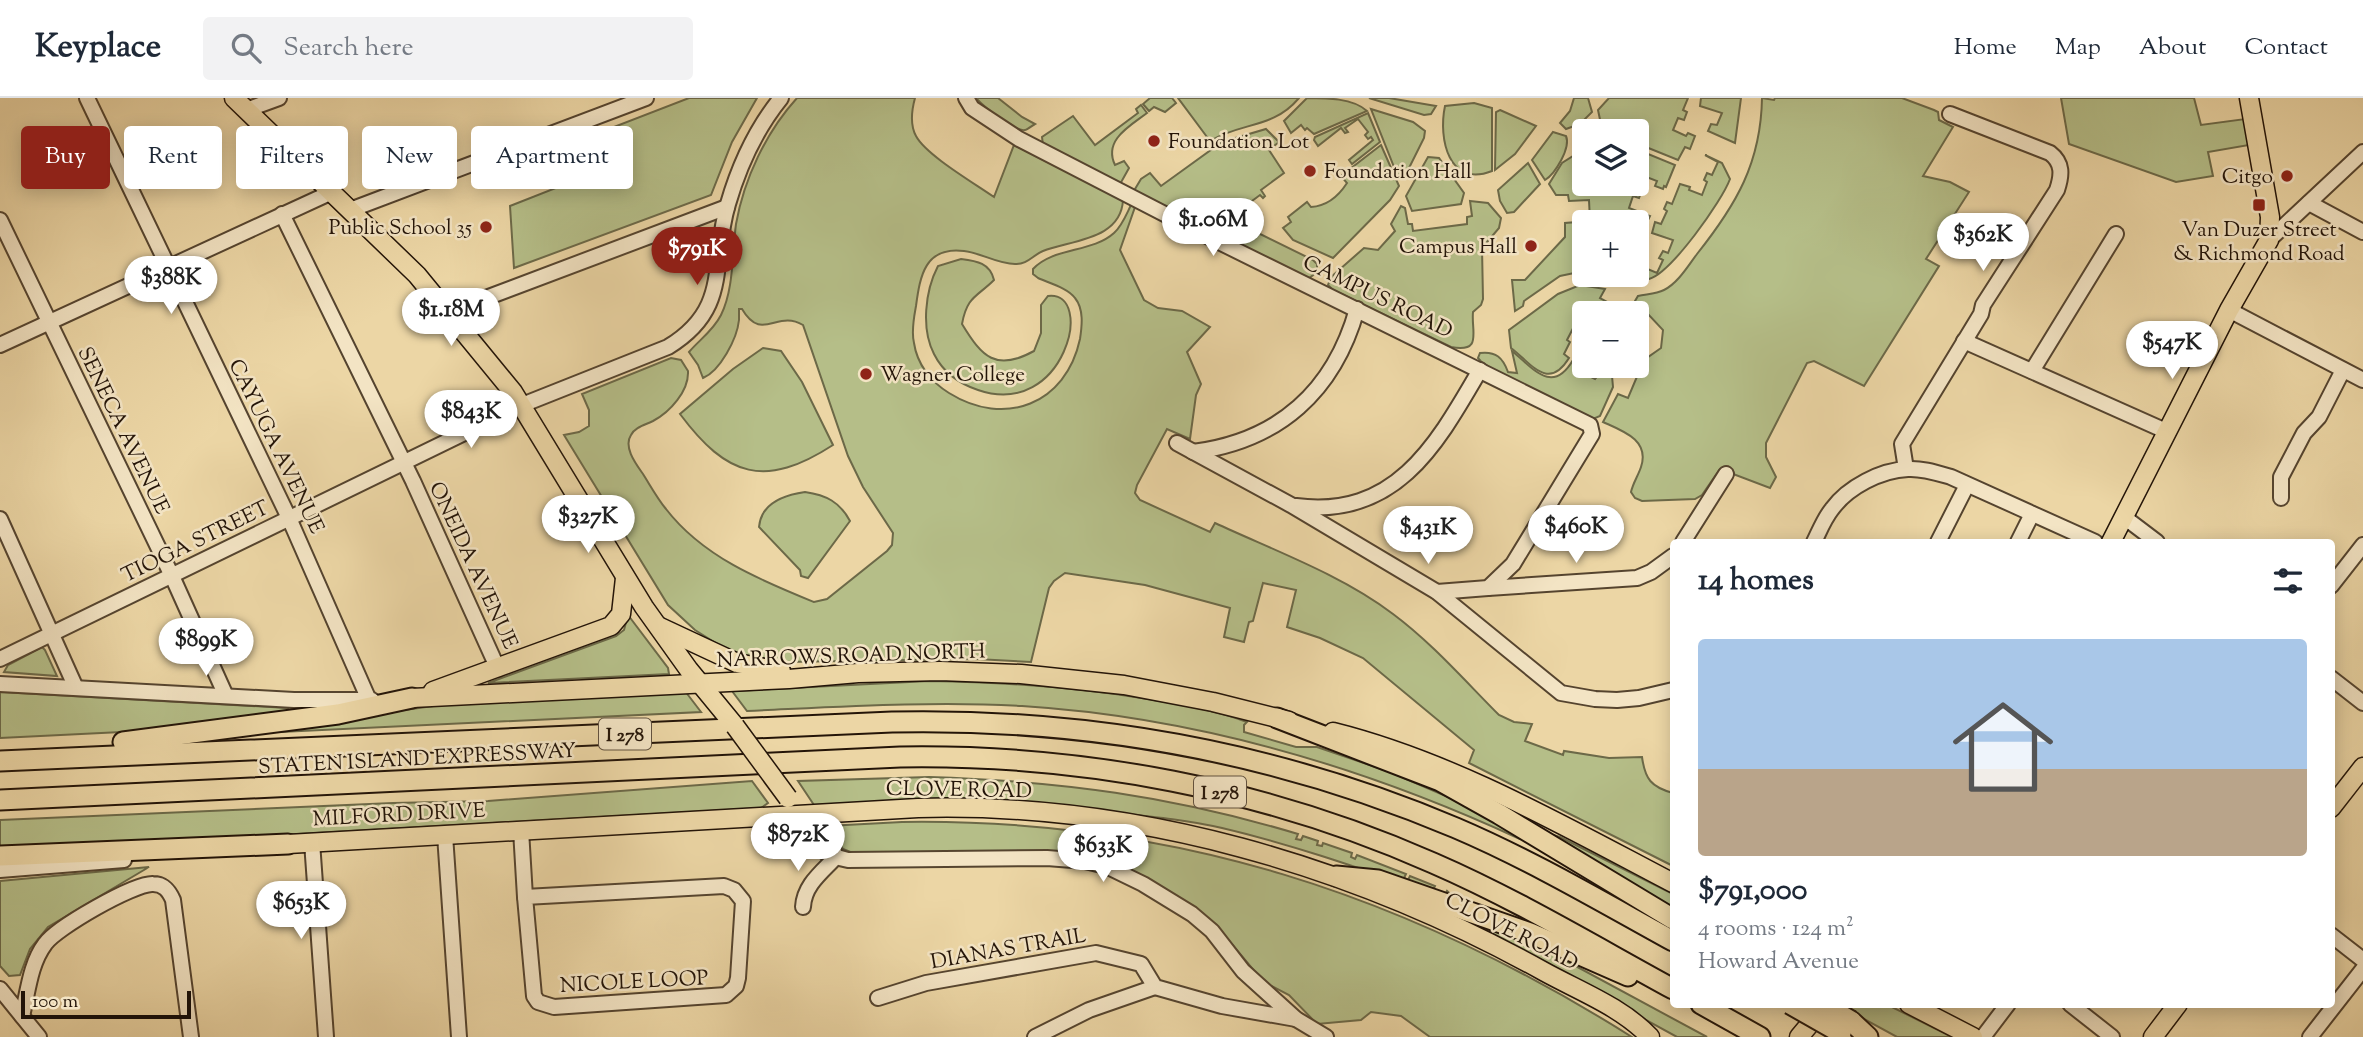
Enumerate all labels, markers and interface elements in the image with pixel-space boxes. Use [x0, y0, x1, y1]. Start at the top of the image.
search box [203, 17, 693, 80]
text: Keyplace [35, 24, 161, 72]
icon: search [227, 29, 265, 67]
text: Search here [283, 30, 414, 67]
text: Home [1954, 31, 2017, 65]
text: Map [2055, 31, 2101, 65]
text: About [2139, 31, 2206, 65]
text: Contact [2244, 31, 2328, 65]
map controls [1572, 119, 1649, 378]
button: layers [1572, 119, 1649, 196]
chip: Buy [21, 126, 110, 189]
chip: Rent [124, 126, 222, 189]
chip: Filters [236, 126, 348, 189]
chip: New [362, 126, 457, 189]
chip: Apartment [471, 126, 633, 189]
place label: Foundation Lot [1168, 128, 1309, 158]
marker: Foundation Lot [1146, 133, 1162, 149]
place label: Foundation Hall [1324, 158, 1472, 188]
marker: Foundation Hall [1302, 163, 1318, 179]
place label: Citgo [2222, 163, 2273, 193]
marker: Citgo [2279, 168, 2295, 184]
marker: Van Duzer Street & Richmond Road [2251, 197, 2267, 213]
pin: $1.06M [1156, 198, 1270, 258]
text: $1.06M [1178, 204, 1248, 237]
button: + [1572, 210, 1649, 287]
place label: Public School 35 [329, 214, 472, 244]
pin: $362K [1934, 214, 2032, 273]
place label: Van Duzer Street & Richmond Road [2173, 216, 2345, 270]
marker: Public School 35 [478, 219, 494, 235]
text: $362K [1953, 219, 2013, 252]
pin: $791K [648, 228, 746, 287]
text: $791K [668, 233, 727, 266]
place label: Campus Hall [1399, 233, 1517, 263]
marker: Campus Hall [1523, 238, 1539, 254]
street label: CAMPUS ROAD [1297, 249, 1457, 347]
pin: $388K [122, 256, 220, 316]
text: $388K [140, 262, 202, 295]
pin: $1.18M [394, 288, 508, 348]
text: $1.18M [418, 294, 484, 327]
button: − [1572, 301, 1649, 378]
pin: $547K [2123, 322, 2221, 381]
text: $547K [2142, 327, 2202, 360]
street label: SENECA AVENUE [69, 342, 176, 520]
street label: CAYUGA AVENUE [220, 354, 331, 540]
place label: Wagner College [880, 361, 1025, 391]
marker: Wagner College [858, 366, 874, 382]
pin: $843K [422, 390, 520, 450]
text: $843K [440, 396, 502, 429]
street label: ONEIDA AVENUE [420, 477, 524, 655]
street label: TIOGA STREET [117, 494, 275, 592]
pin: $327K [539, 496, 637, 555]
text: $327K [558, 501, 618, 534]
pin: $460K [1527, 505, 1625, 565]
pin: $431K [1379, 506, 1477, 566]
text: $460K [1544, 511, 1608, 544]
text: $431K [1399, 512, 1457, 545]
text: 14 homes [1698, 560, 1814, 603]
icon: filters [2269, 562, 2307, 600]
pin: $899K [157, 618, 255, 678]
text: $899K [175, 624, 237, 657]
street label: NARROWS ROAD NORTH [716, 637, 986, 677]
icon: home [1940, 684, 2066, 810]
road number: I 278 [599, 719, 651, 750]
street label: STATEN ISLAND EXPRESSWAY [257, 737, 577, 783]
street label: CLOVE ROAD [886, 775, 1032, 807]
road number: I 278 [1194, 776, 1246, 807]
street label: MILFORD DRIVE [312, 796, 486, 835]
pin: $872K [749, 814, 847, 873]
text: $872K [767, 819, 829, 852]
pin: $633K [1054, 824, 1152, 884]
text: $633K [1074, 830, 1132, 863]
text: $791,000 [1698, 870, 1807, 913]
pin: $653K [252, 882, 350, 941]
street label: CLOVE ROAD [1439, 886, 1583, 979]
text: $653K [272, 887, 330, 920]
text: 4 rooms · 124 m² [1698, 913, 1854, 946]
street label: DIANAS TRAIL [928, 921, 1089, 978]
text: Howard Avenue [1698, 946, 1859, 979]
street label: NICOLE LOOP [559, 964, 709, 1002]
scale bar [21, 988, 191, 1020]
text: 100 m [32, 989, 78, 1016]

